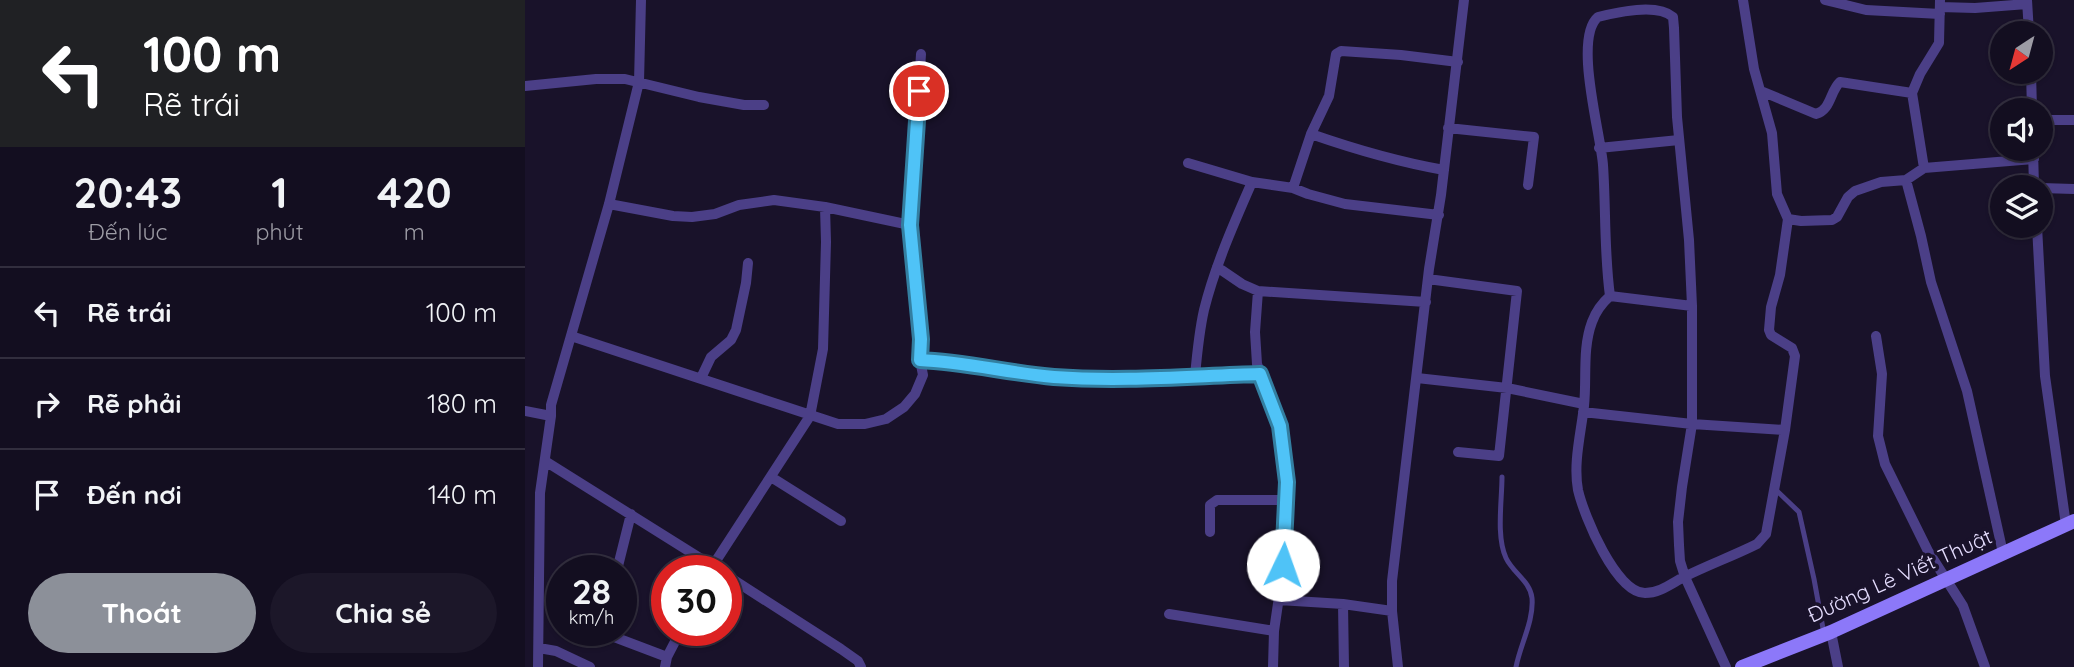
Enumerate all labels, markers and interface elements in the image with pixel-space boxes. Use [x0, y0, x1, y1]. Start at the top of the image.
north arrow [1990, 21, 2053, 84]
map controls [1990, 21, 2053, 238]
text: 100 m [143, 23, 281, 84]
icon: left [28, 28, 119, 119]
pin [889, 61, 949, 121]
icon: arrive [900, 72, 938, 110]
text: Rẽ trái [143, 84, 240, 124]
button: sound [1990, 98, 2053, 161]
text: 20:43 [74, 166, 182, 219]
text: 1 [271, 166, 288, 219]
text: 420 [377, 166, 451, 219]
button: layers [1990, 175, 2053, 238]
text: Đến lúc [88, 217, 167, 246]
text: phút [256, 217, 303, 246]
text: m [404, 217, 425, 246]
icon: left [28, 294, 66, 332]
text: Rẽ trái [87, 296, 171, 329]
text: 100 m [426, 296, 497, 329]
icon: right [28, 385, 66, 423]
text: Rẽ phải [87, 387, 181, 420]
text: 180 m [427, 387, 497, 420]
icon: arrive [28, 476, 66, 514]
text: Đến nơi [87, 478, 182, 511]
text: 140 m [428, 478, 497, 511]
street label: Đường Lê Viết Thuật [1803, 523, 1996, 627]
position arrow [1246, 528, 1320, 602]
speed limit sign: 30 [651, 555, 742, 646]
text: 28 [572, 569, 611, 613]
button: Thoát [28, 573, 256, 653]
button: Chia sẻ [270, 573, 497, 653]
text: km/h [569, 606, 614, 629]

